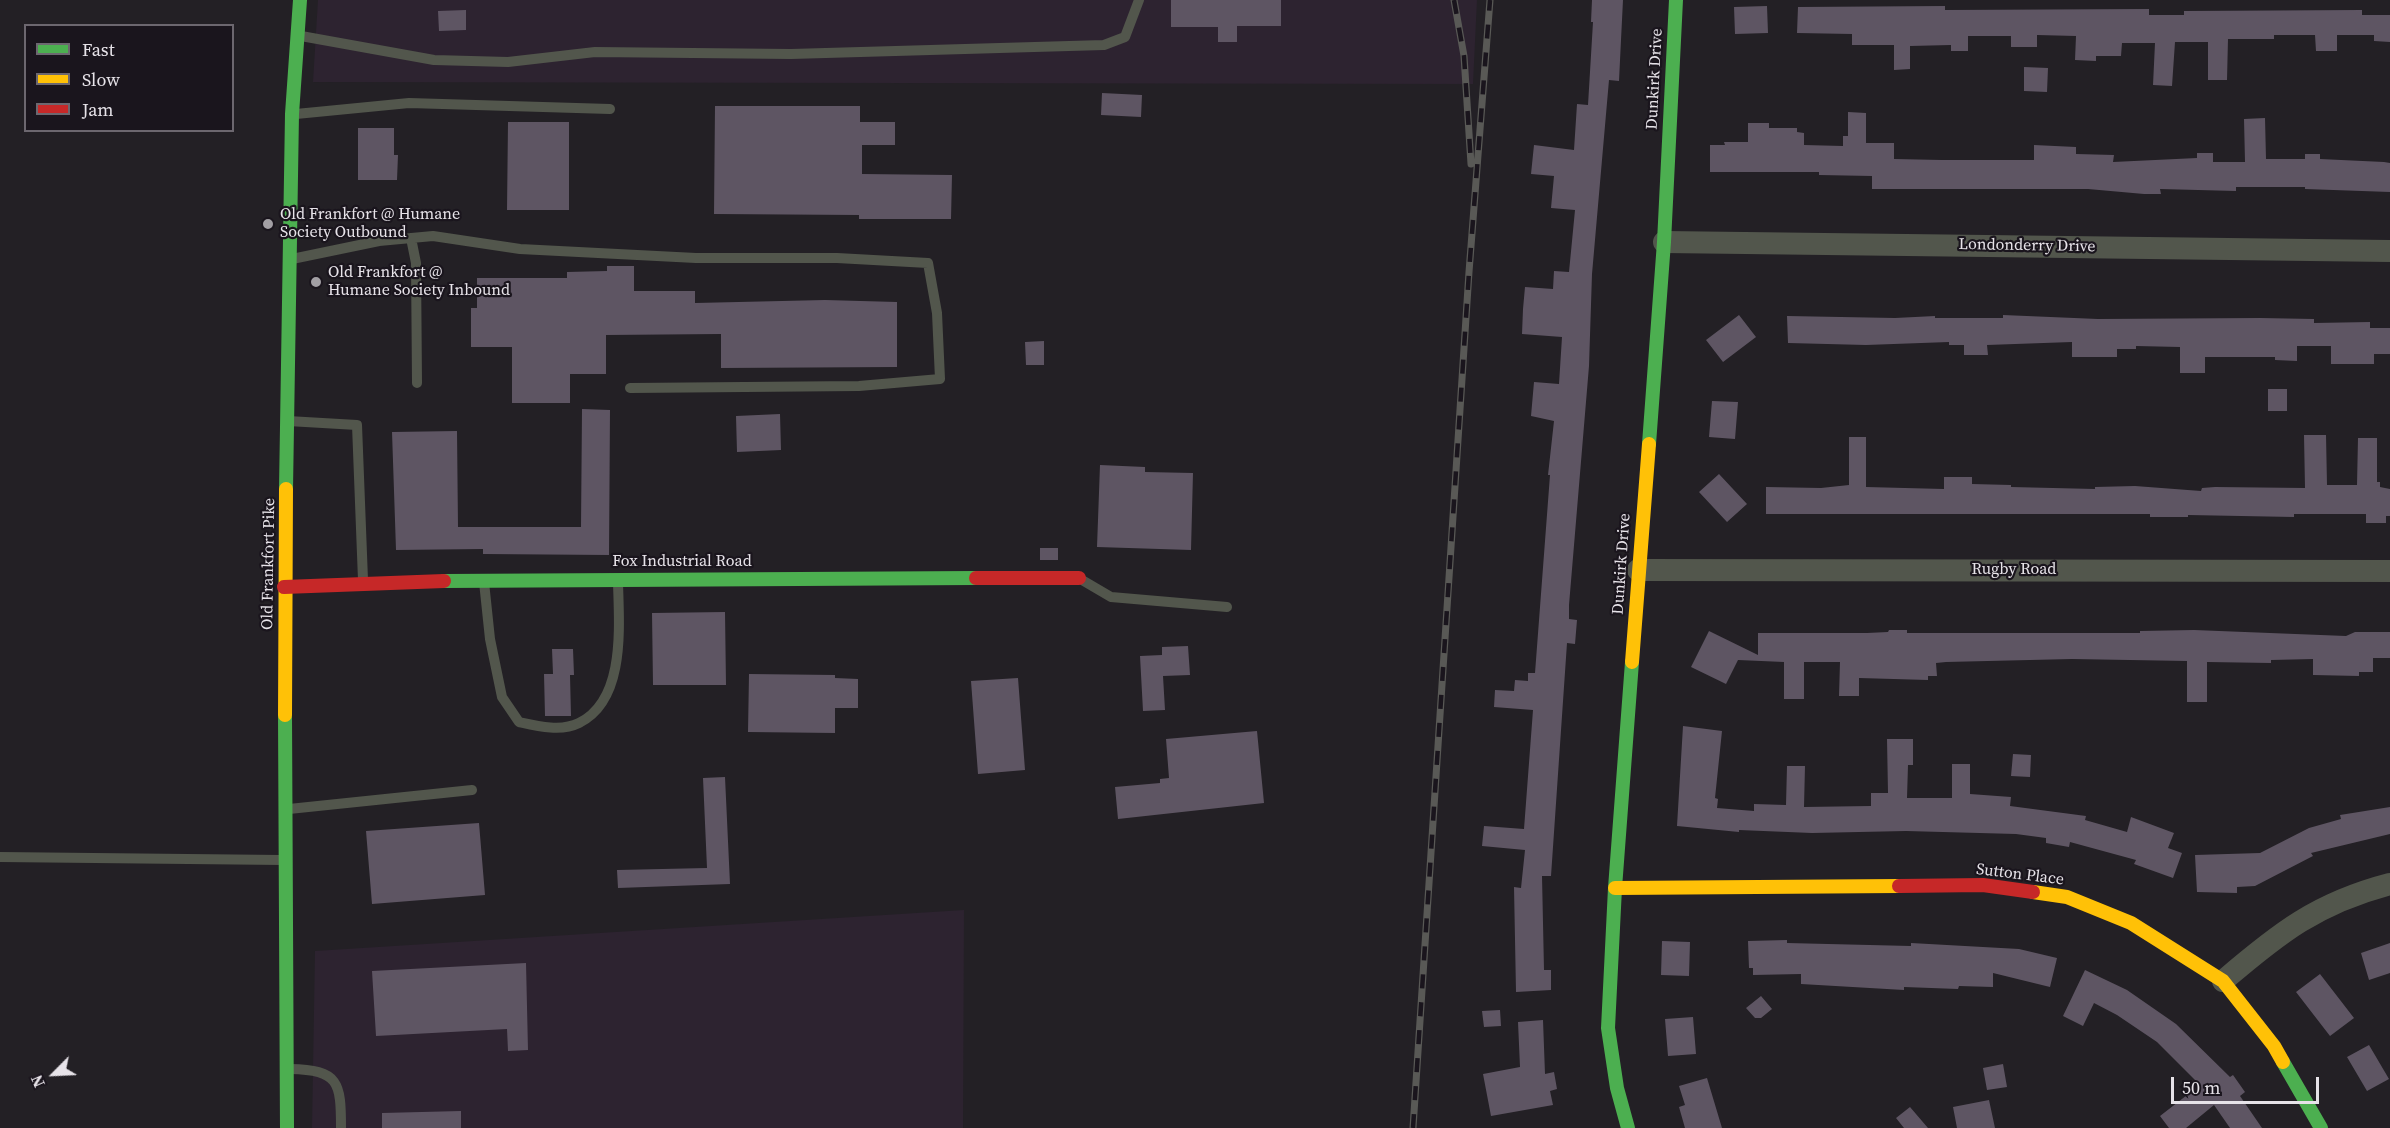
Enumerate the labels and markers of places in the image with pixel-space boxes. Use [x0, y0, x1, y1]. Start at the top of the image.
place label: Old Frankfort @ Humane Society Outbound [280, 205, 460, 243]
marker: Old Frankfort @ Humane Society Outbound [261, 217, 275, 231]
place label: Old Frankfort @ Humane Society Inbound [328, 263, 510, 301]
marker: Old Frankfort @ Humane Society Inbound [309, 275, 323, 289]

